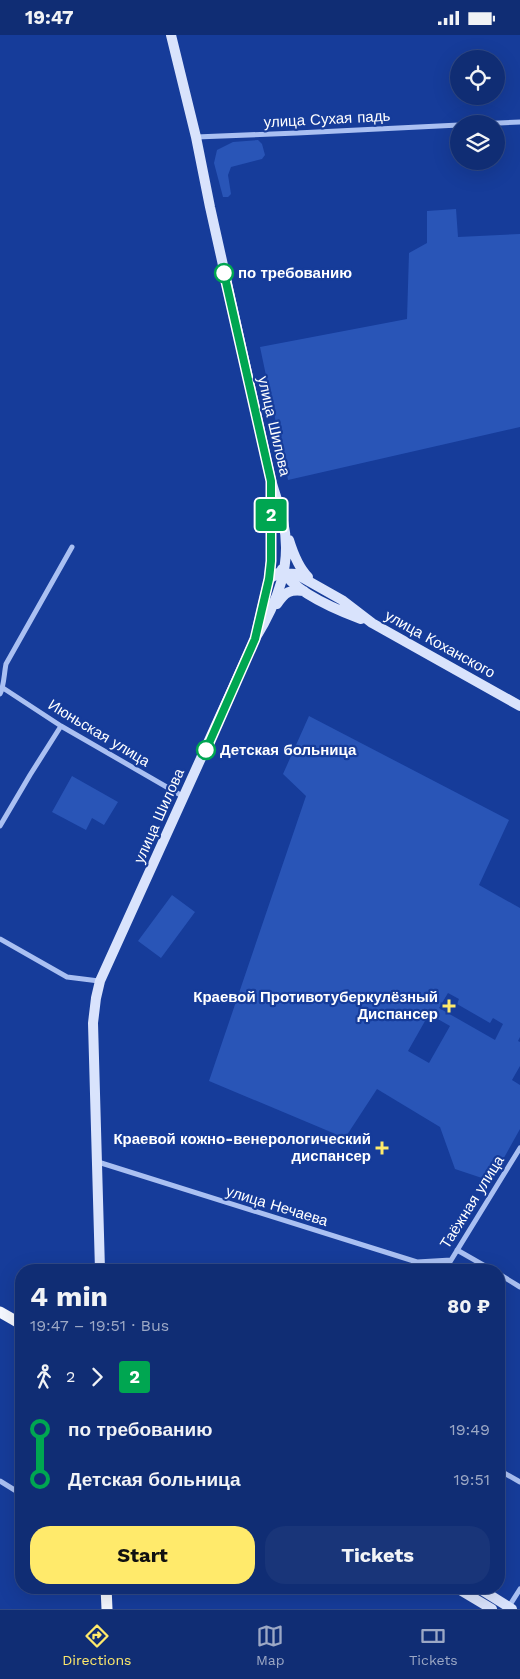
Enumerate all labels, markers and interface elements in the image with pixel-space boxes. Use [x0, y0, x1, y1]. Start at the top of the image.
text: 19:47 [25, 6, 74, 29]
map controls [450, 50, 505, 170]
button: locate [450, 50, 505, 105]
street label: улица Сухая падь [263, 107, 391, 131]
button: layers [450, 115, 505, 170]
marker: по требованию [214, 263, 234, 283]
place label: по требованию [238, 264, 352, 282]
street label: улица Шилова [254, 374, 294, 478]
line badge: 2 [255, 499, 287, 531]
text: 2 [266, 504, 276, 525]
street label: улица Коханского [382, 606, 498, 682]
street label: Июньская улица [45, 696, 154, 771]
marker: Детская больница [196, 740, 216, 760]
place label: Детская больница [220, 741, 357, 759]
street label: улица Шилова [130, 765, 188, 866]
place label: Краевой Противотуберкулёзный Диспансер [193, 988, 438, 1023]
marker: Краевой Противотуберкулёзный Диспансер [442, 999, 456, 1013]
place label: Краевой кожно-венерологический диспансер [113, 1130, 371, 1165]
marker: Краевой кожно-венерологический диспансер [375, 1141, 389, 1155]
street label: Таёжная улица [436, 1152, 508, 1252]
street label: улица Нечаева [224, 1182, 331, 1230]
text: 4 min [30, 1280, 108, 1313]
text: 80 ₽ [447, 1295, 490, 1318]
text: 19:47 – 19:51 · Bus [30, 1316, 169, 1335]
icon: walk [30, 1363, 58, 1391]
icon: forward [83, 1363, 111, 1391]
text: 2 [129, 1366, 140, 1387]
text: 2 [66, 1367, 75, 1386]
text: по требованию [68, 1418, 212, 1441]
text: 19:49 [450, 1420, 490, 1439]
text: Детская больница [68, 1468, 241, 1491]
text: 19:51 [454, 1470, 490, 1489]
button: Start [30, 1526, 255, 1584]
button: Tickets [265, 1526, 490, 1584]
tab: Directions [62, 1622, 131, 1668]
tab: Map [256, 1622, 285, 1668]
tab: Tickets [409, 1622, 458, 1668]

